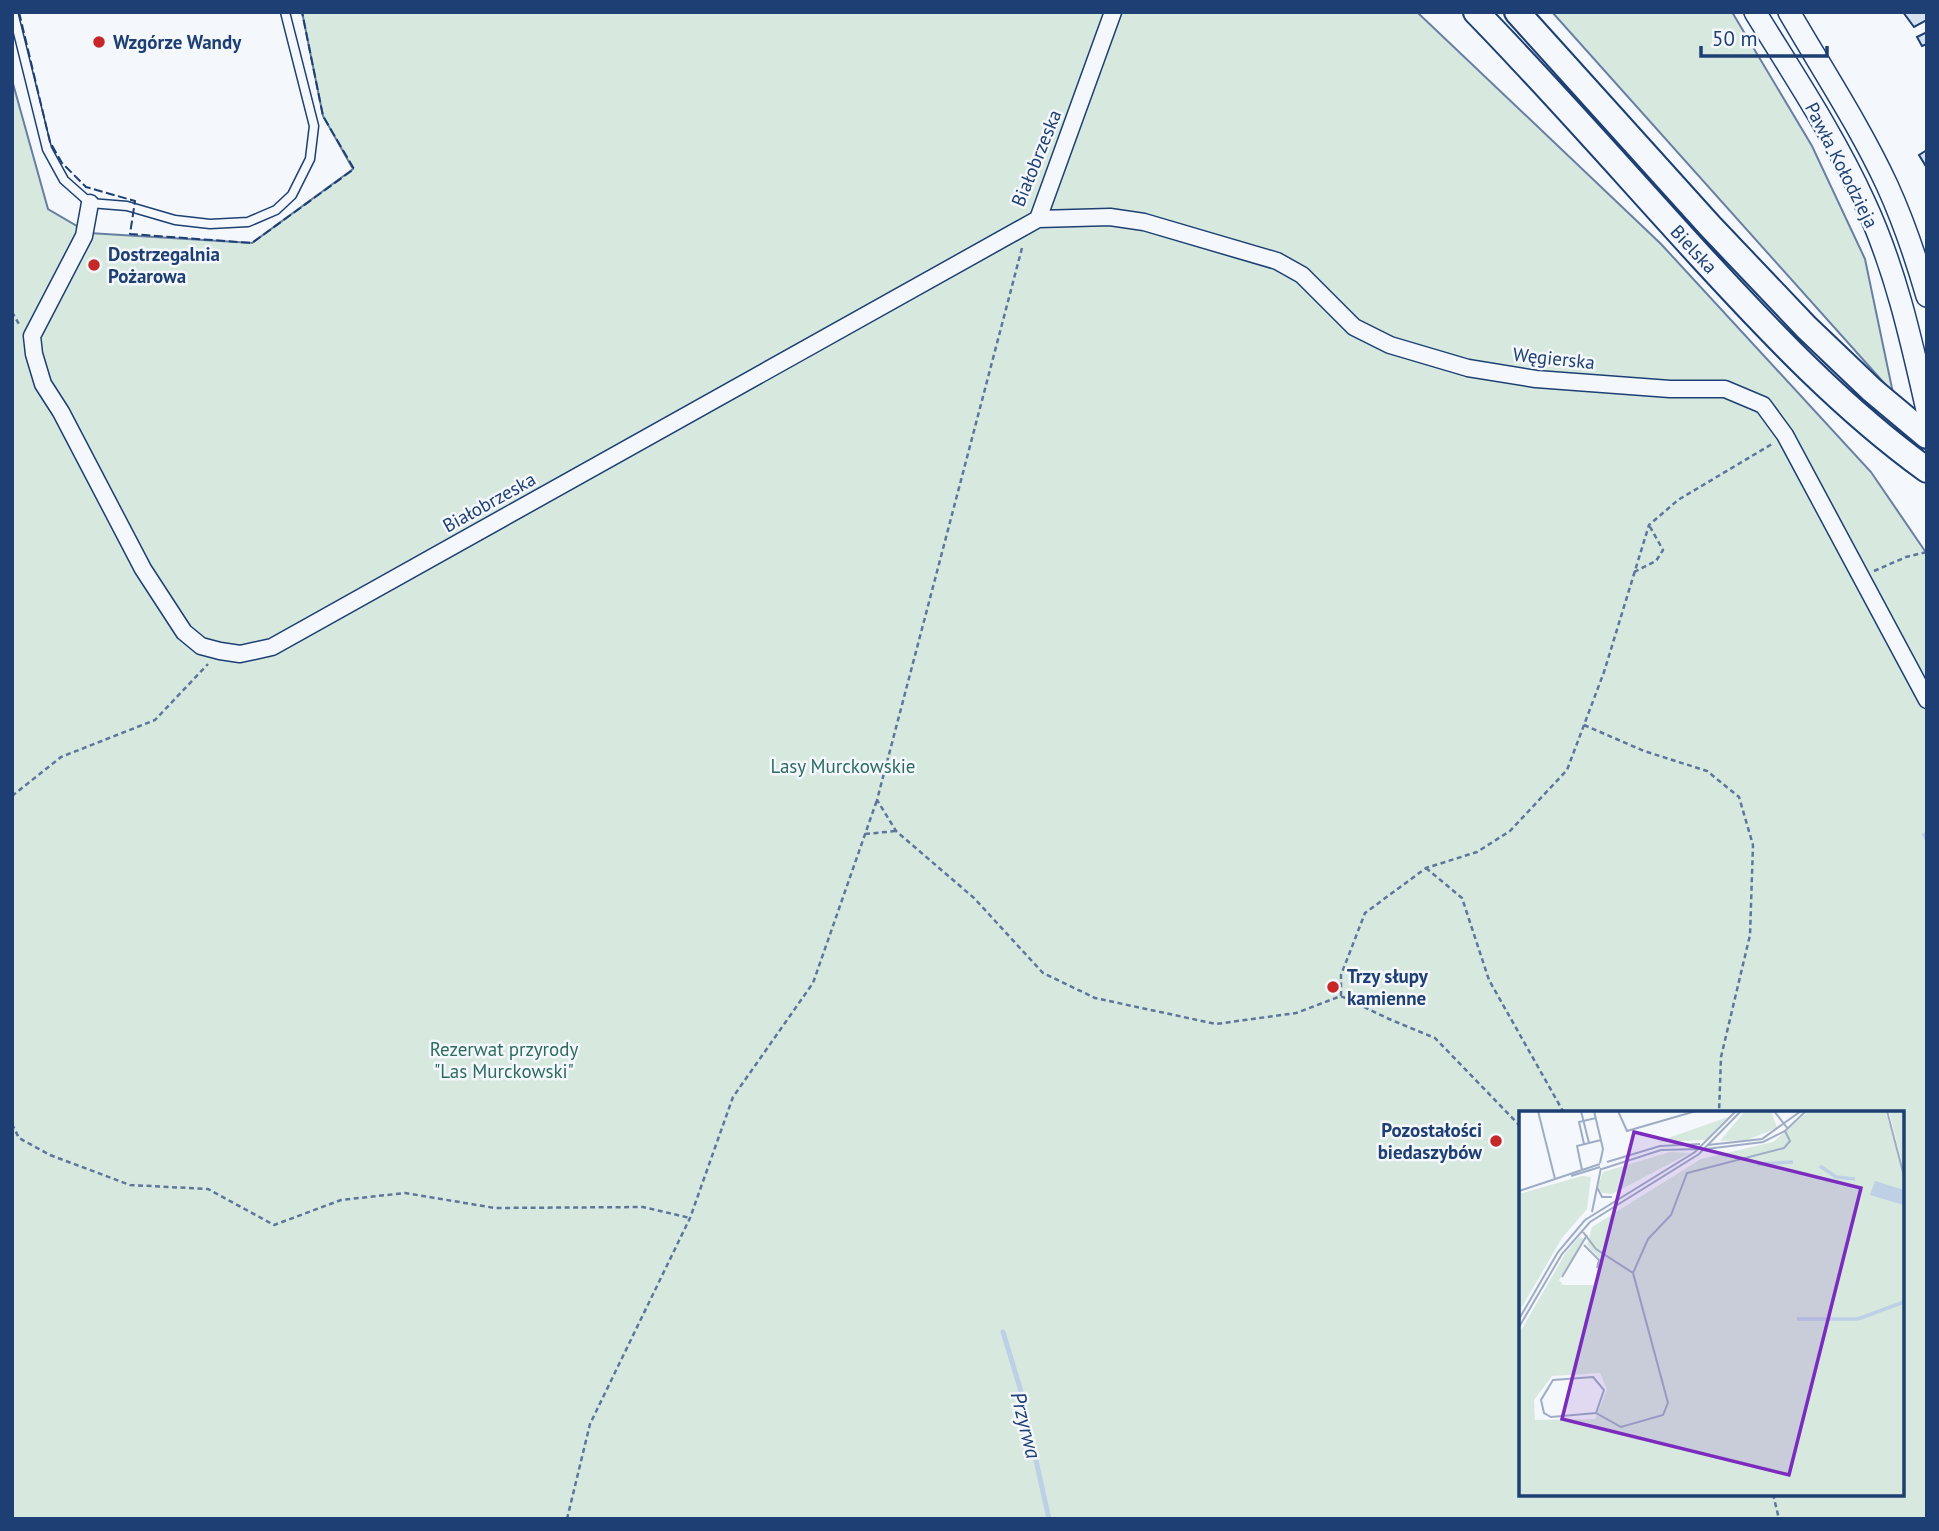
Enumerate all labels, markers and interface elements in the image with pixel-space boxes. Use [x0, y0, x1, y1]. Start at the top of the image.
scale bar [1701, 14, 1827, 58]
text: 50 m [1712, 25, 1758, 52]
place label: Wzgórze Wandy [113, 30, 242, 54]
marker: Wzgórze Wandy [91, 34, 107, 50]
street label: Pawła Kołodzieja [1800, 98, 1884, 232]
street label: Białobrzeska [1006, 106, 1066, 210]
street label: Bielska [1665, 220, 1723, 278]
place label: Dostrzegalnia Pożarowa [108, 242, 220, 288]
marker: Dostrzegalnia Pożarowa [86, 257, 102, 273]
street label: Węgierska [1512, 342, 1596, 374]
street label: Białobrzeska [438, 467, 540, 537]
park label: Lasy Murckowskie [770, 754, 916, 778]
place label: Trzy słupy kamienne [1347, 964, 1429, 1010]
marker: Trzy słupy kamienne [1325, 979, 1341, 995]
park label: Rezerwat przyrody "Las Murckowski" [430, 1037, 578, 1083]
inset map [1519, 1111, 1904, 1496]
place label: Pozostałości biedaszybów [1378, 1118, 1482, 1164]
marker: Pozostałości biedaszybów [1488, 1133, 1504, 1149]
water label: Przyrwa [1005, 1389, 1047, 1462]

